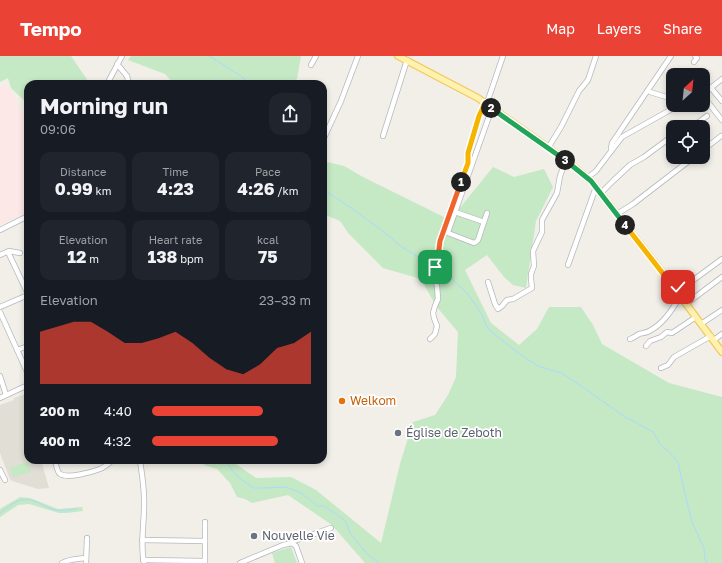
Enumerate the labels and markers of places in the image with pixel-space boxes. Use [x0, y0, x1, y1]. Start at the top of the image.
pin: 2 [481, 98, 501, 118]
pin: 3 [555, 150, 575, 170]
pin: 1 [451, 172, 471, 192]
pin: 4 [615, 215, 635, 235]
pin [418, 250, 452, 284]
pin [661, 270, 695, 304]
place label: Welkom [350, 393, 396, 408]
marker: Welkom [337, 396, 347, 406]
place label: Église de Zeboth [406, 425, 502, 440]
marker: Église de Zeboth [393, 428, 403, 438]
place label: Nouvelle Vie [262, 528, 335, 543]
marker: Nouvelle Vie [249, 531, 259, 541]

